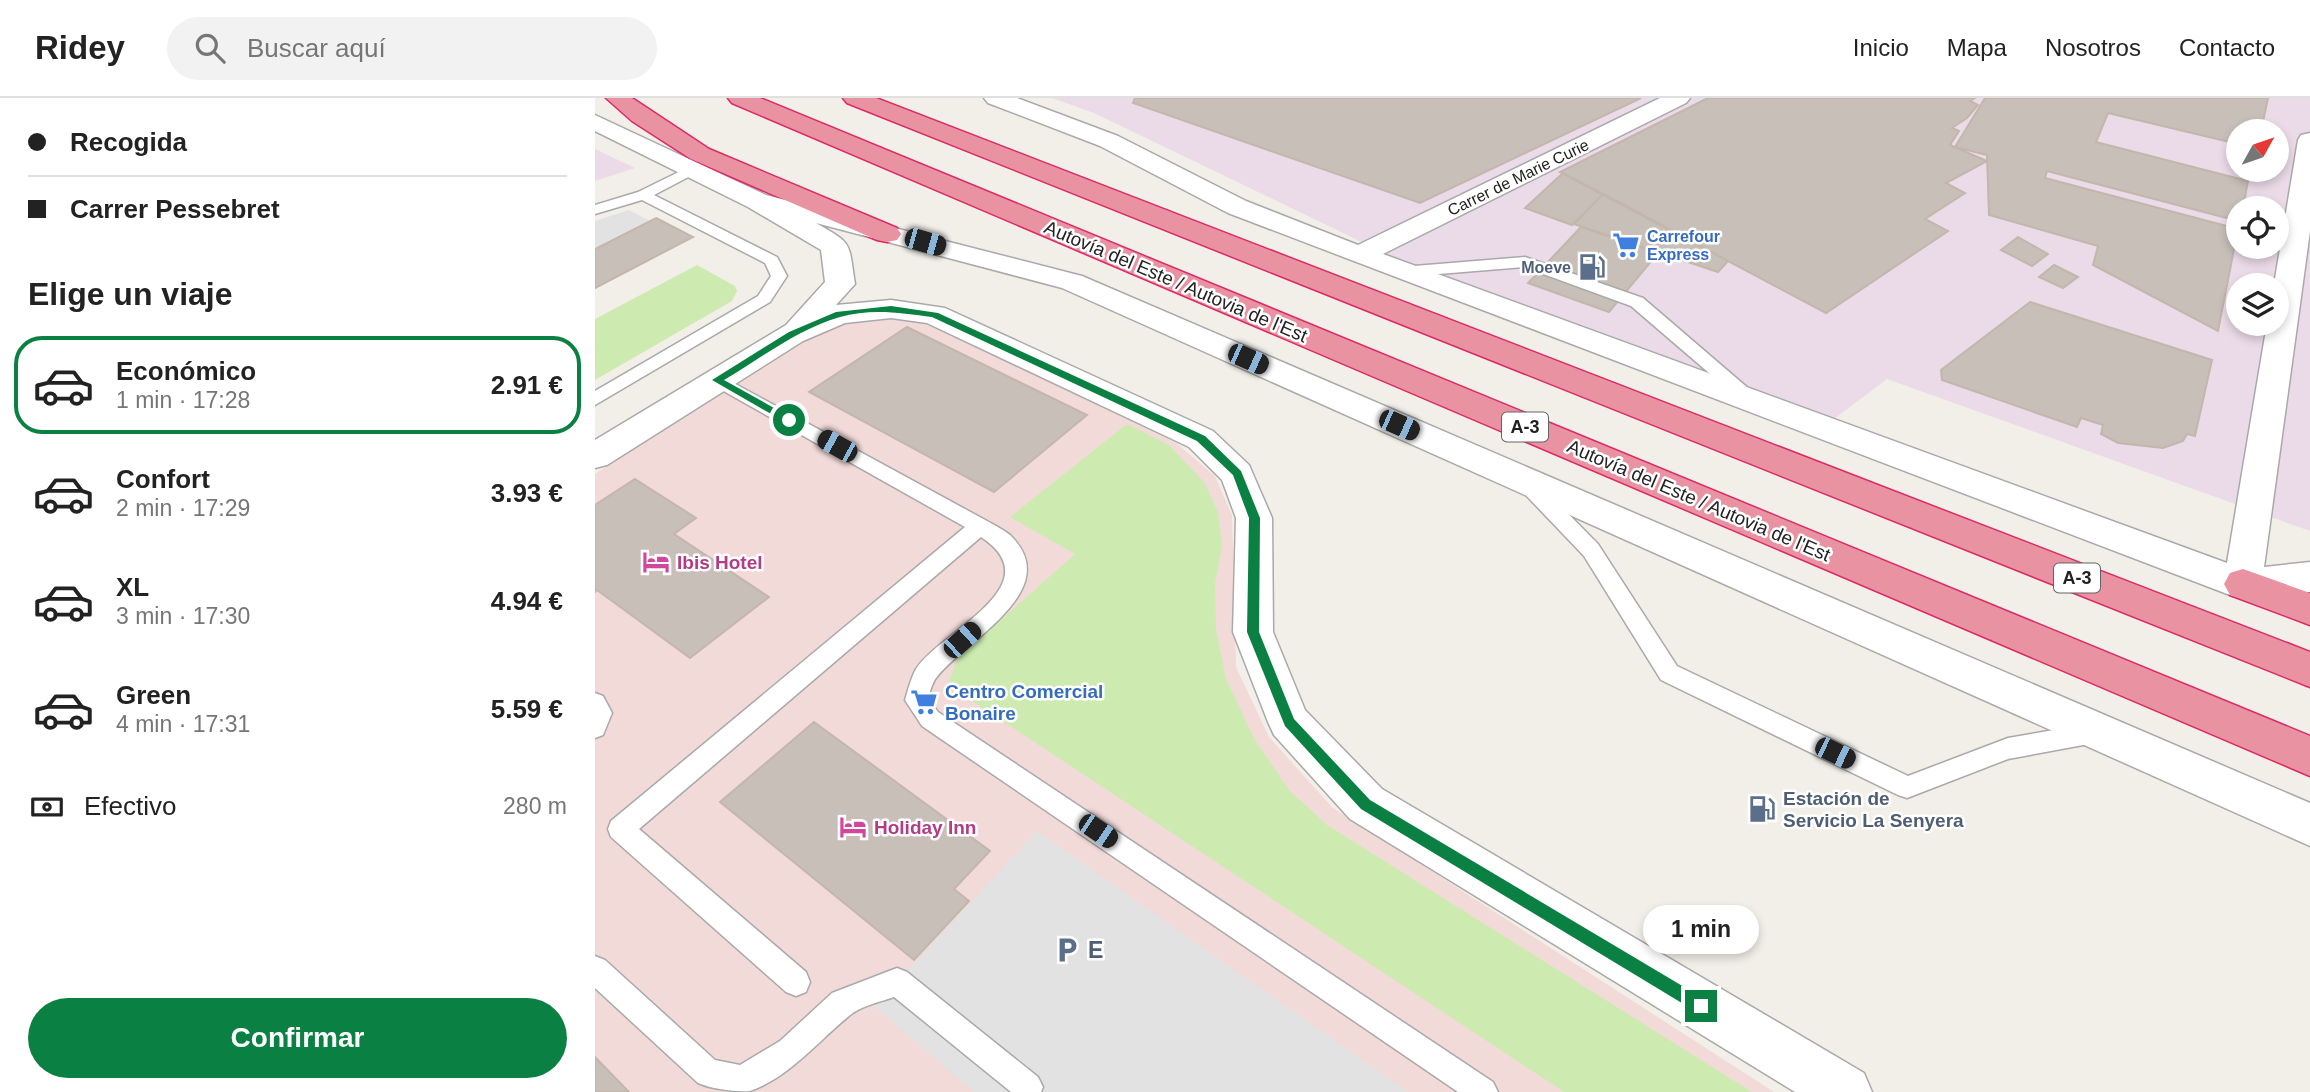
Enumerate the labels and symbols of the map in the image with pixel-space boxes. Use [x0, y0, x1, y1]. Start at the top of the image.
north arrow [2226, 119, 2289, 182]
street label: Carrer de Marie Curie [1445, 136, 1592, 219]
street label: Autovía del Este / Autovia de l'Est [1041, 216, 1311, 347]
car [902, 226, 949, 258]
place label: Carrefour Express [1647, 228, 1720, 263]
supermarket icon: Carrefour Express [1611, 230, 1641, 260]
fuel station icon: Moeve [1577, 252, 1607, 282]
place label: Moeve [1521, 259, 1571, 276]
car [1225, 341, 1272, 377]
route start [773, 404, 805, 436]
car [1376, 407, 1423, 443]
road number: A-3 [1502, 412, 1548, 442]
car [814, 427, 861, 465]
street label: Autovía del Este / Autovia de l'Est [1564, 435, 1834, 566]
hotel icon: Ibis Hotel [641, 547, 671, 577]
place label: Ibis Hotel [677, 552, 763, 573]
road number: A-3 [2054, 564, 2100, 592]
car [940, 618, 985, 662]
place label: Centro Comercial Bonaire [945, 681, 1103, 724]
supermarket icon: Centro Comercial Bonaire [909, 687, 939, 717]
car [1812, 734, 1859, 772]
place label: Estación de Servicio La Senyera [1783, 788, 1964, 831]
fuel station icon: Estación de Servicio La Senyera [1747, 794, 1777, 824]
car [1075, 811, 1122, 851]
hotel icon: Holiday Inn [838, 812, 868, 842]
place label: Holiday Inn [874, 817, 976, 838]
callout: 1 min [1643, 904, 1759, 954]
parking icon: E [1052, 935, 1082, 965]
place label: E [1088, 937, 1103, 963]
route end [1685, 990, 1717, 1022]

